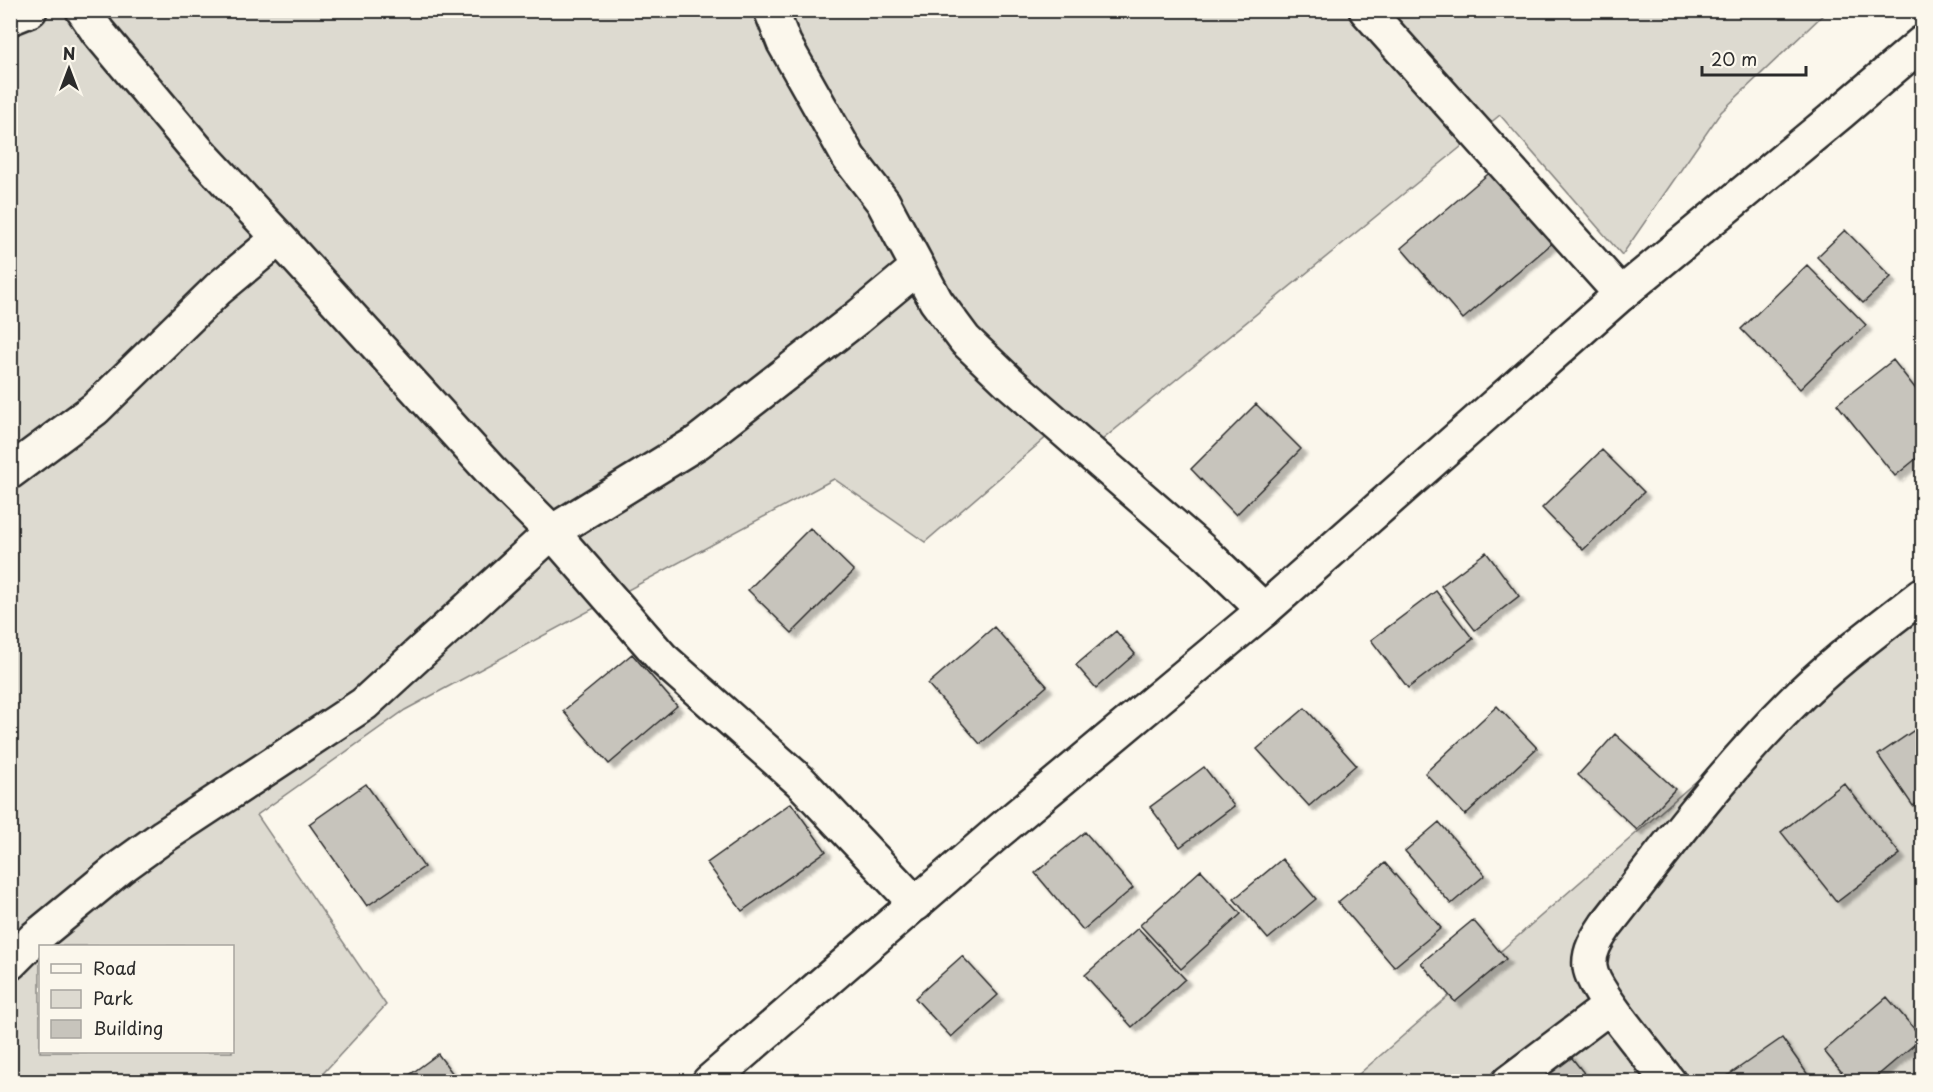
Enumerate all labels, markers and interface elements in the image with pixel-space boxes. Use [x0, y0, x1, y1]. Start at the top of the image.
north arrow [39, 39, 99, 99]
scale bar [1702, 39, 1806, 77]
text: N [63, 41, 75, 65]
text: 20 m [1711, 45, 1757, 72]
legend [39, 945, 234, 1053]
text: Road [93, 954, 137, 981]
text: Park [93, 984, 133, 1011]
text: Building [93, 1014, 163, 1041]

